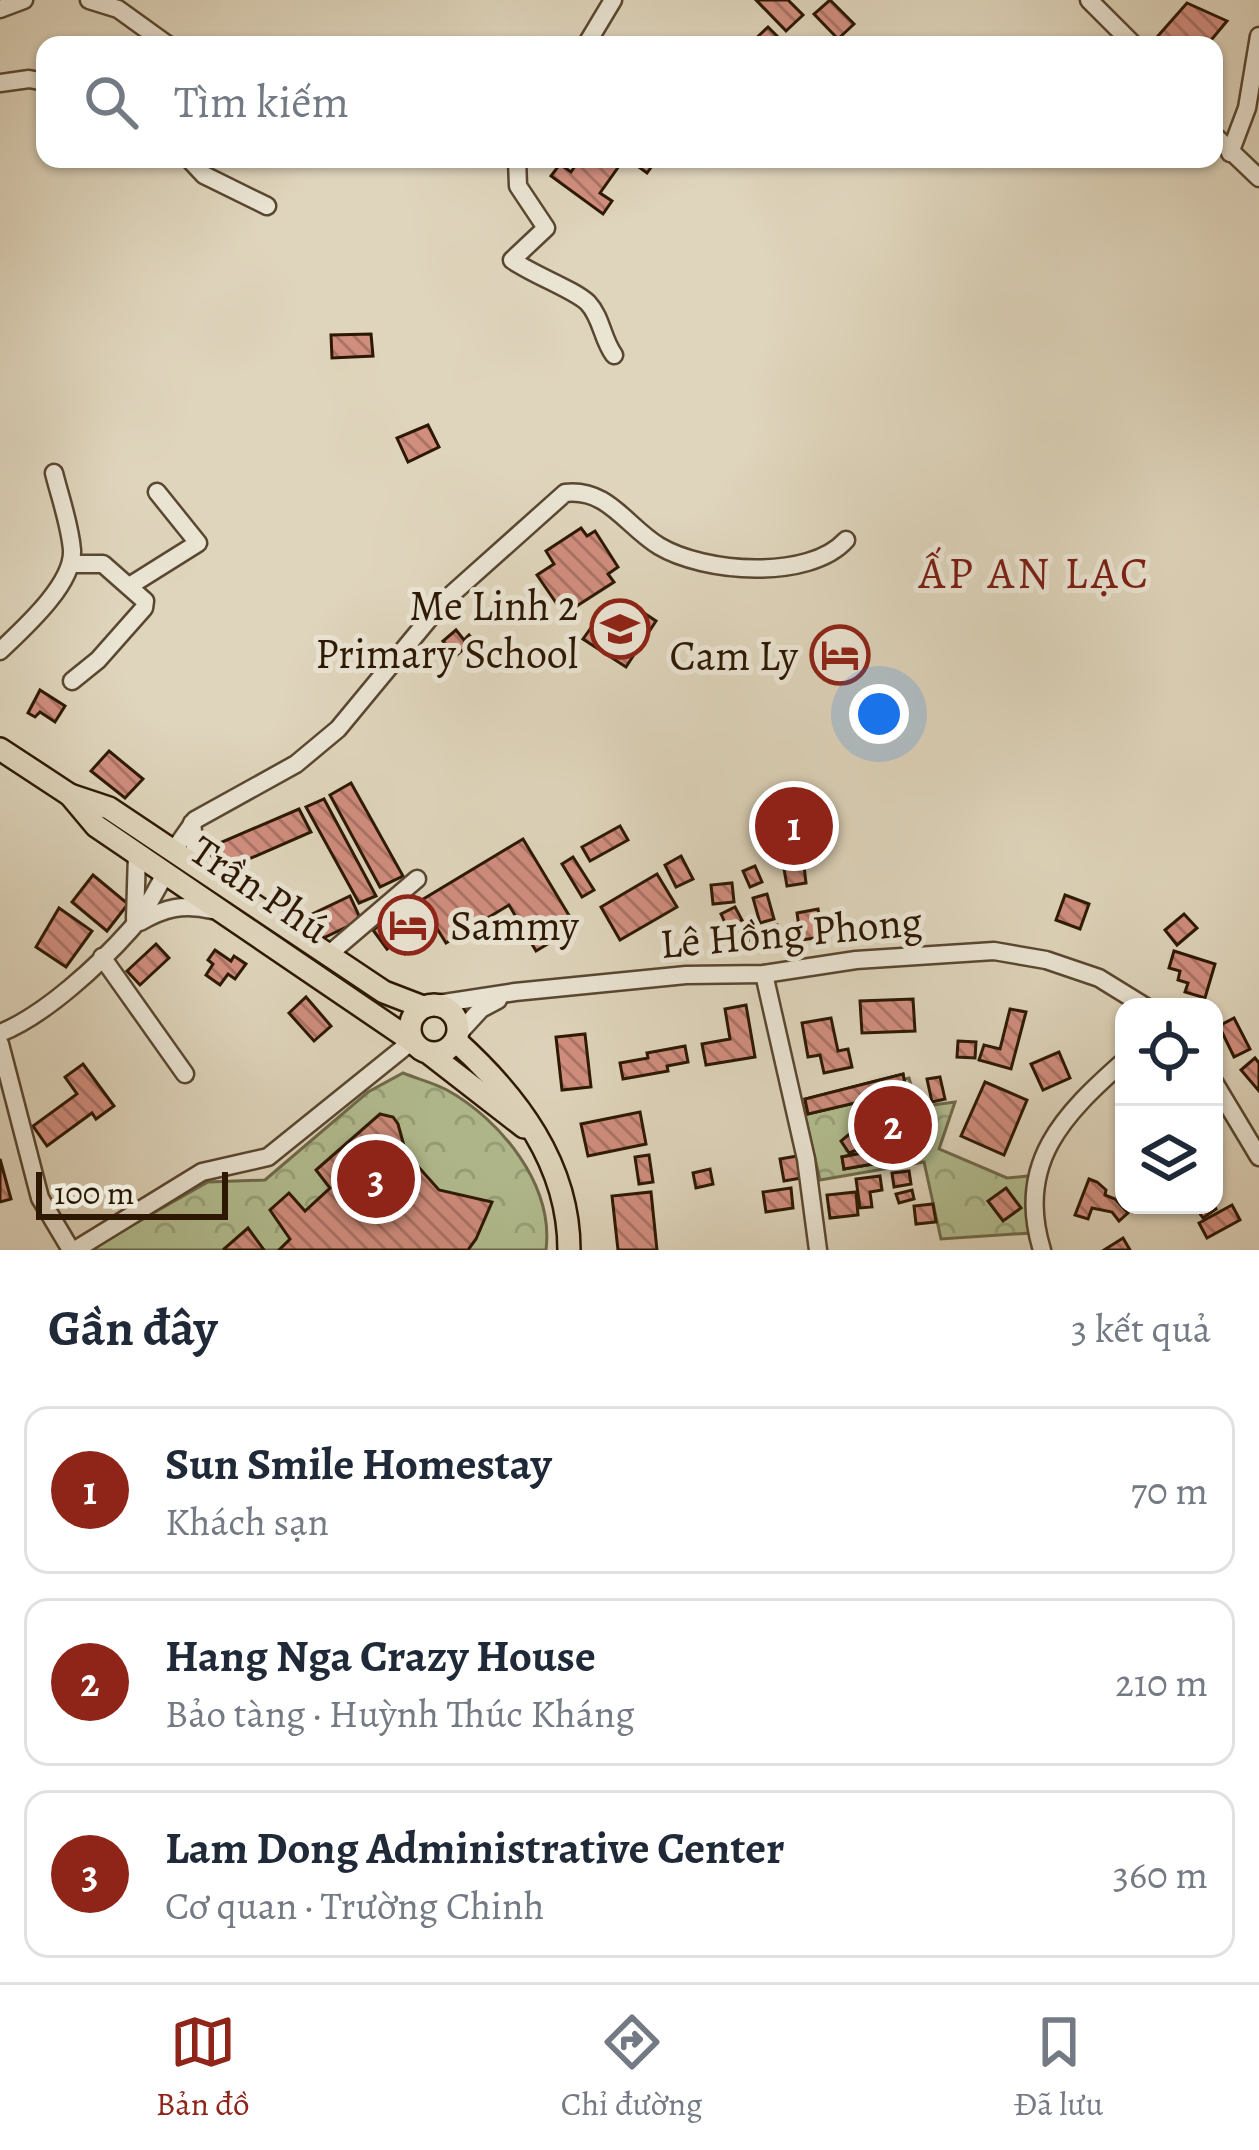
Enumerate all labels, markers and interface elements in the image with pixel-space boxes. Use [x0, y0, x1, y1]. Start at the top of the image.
search box [36, 36, 1223, 168]
icon: search [78, 69, 144, 135]
text: Tìm kiếm [174, 71, 349, 133]
district label: ẤP AN LẠC [918, 542, 1151, 604]
place label: Me Linh 2 Primary School [315, 577, 578, 682]
school or university icon: Me Linh 2 Primary School [589, 598, 651, 660]
hotel icon: Cam Ly [809, 624, 871, 686]
place label: Cam Ly [669, 627, 799, 684]
your location [849, 684, 909, 744]
pin: 1 [755, 781, 833, 871]
street label: Trần Phú [179, 822, 341, 957]
street label: Lê Hồng Phong [657, 892, 925, 972]
hotel icon: Sammy [377, 894, 439, 956]
place label: Sammy [450, 897, 580, 954]
map controls [1115, 998, 1223, 1214]
button: locate [1115, 998, 1223, 1106]
pin: 2 [854, 1080, 932, 1170]
button: layers [1115, 1106, 1223, 1214]
pin: 3 [337, 1134, 415, 1224]
scale bar [36, 1166, 228, 1219]
text: 100 m [54, 1170, 134, 1215]
text: Gần đây [48, 1293, 218, 1363]
text: 3 kết quả [1071, 1302, 1211, 1355]
text: Sun Smile Homestay [165, 1433, 552, 1495]
text: 1 [83, 1464, 97, 1517]
text: 70 m [1131, 1464, 1208, 1517]
text: Khách sạn [165, 1495, 329, 1548]
text: Hang Nga Crazy House [165, 1625, 596, 1687]
text: 2 [81, 1656, 99, 1709]
text: 210 m [1115, 1656, 1208, 1709]
text: Bảo tàng · Huỳnh Thúc Kháng [165, 1687, 635, 1740]
text: Lam Dong Administrative Center [165, 1817, 785, 1879]
text: 3 [82, 1848, 98, 1901]
text: 360 m [1113, 1848, 1208, 1901]
text: Cơ quan · Trường Chinh [165, 1879, 544, 1932]
tab: Bản đồ [156, 2009, 250, 2126]
tab: Chỉ đường [561, 2009, 703, 2126]
tab: Đã lưu [1014, 2009, 1103, 2126]

